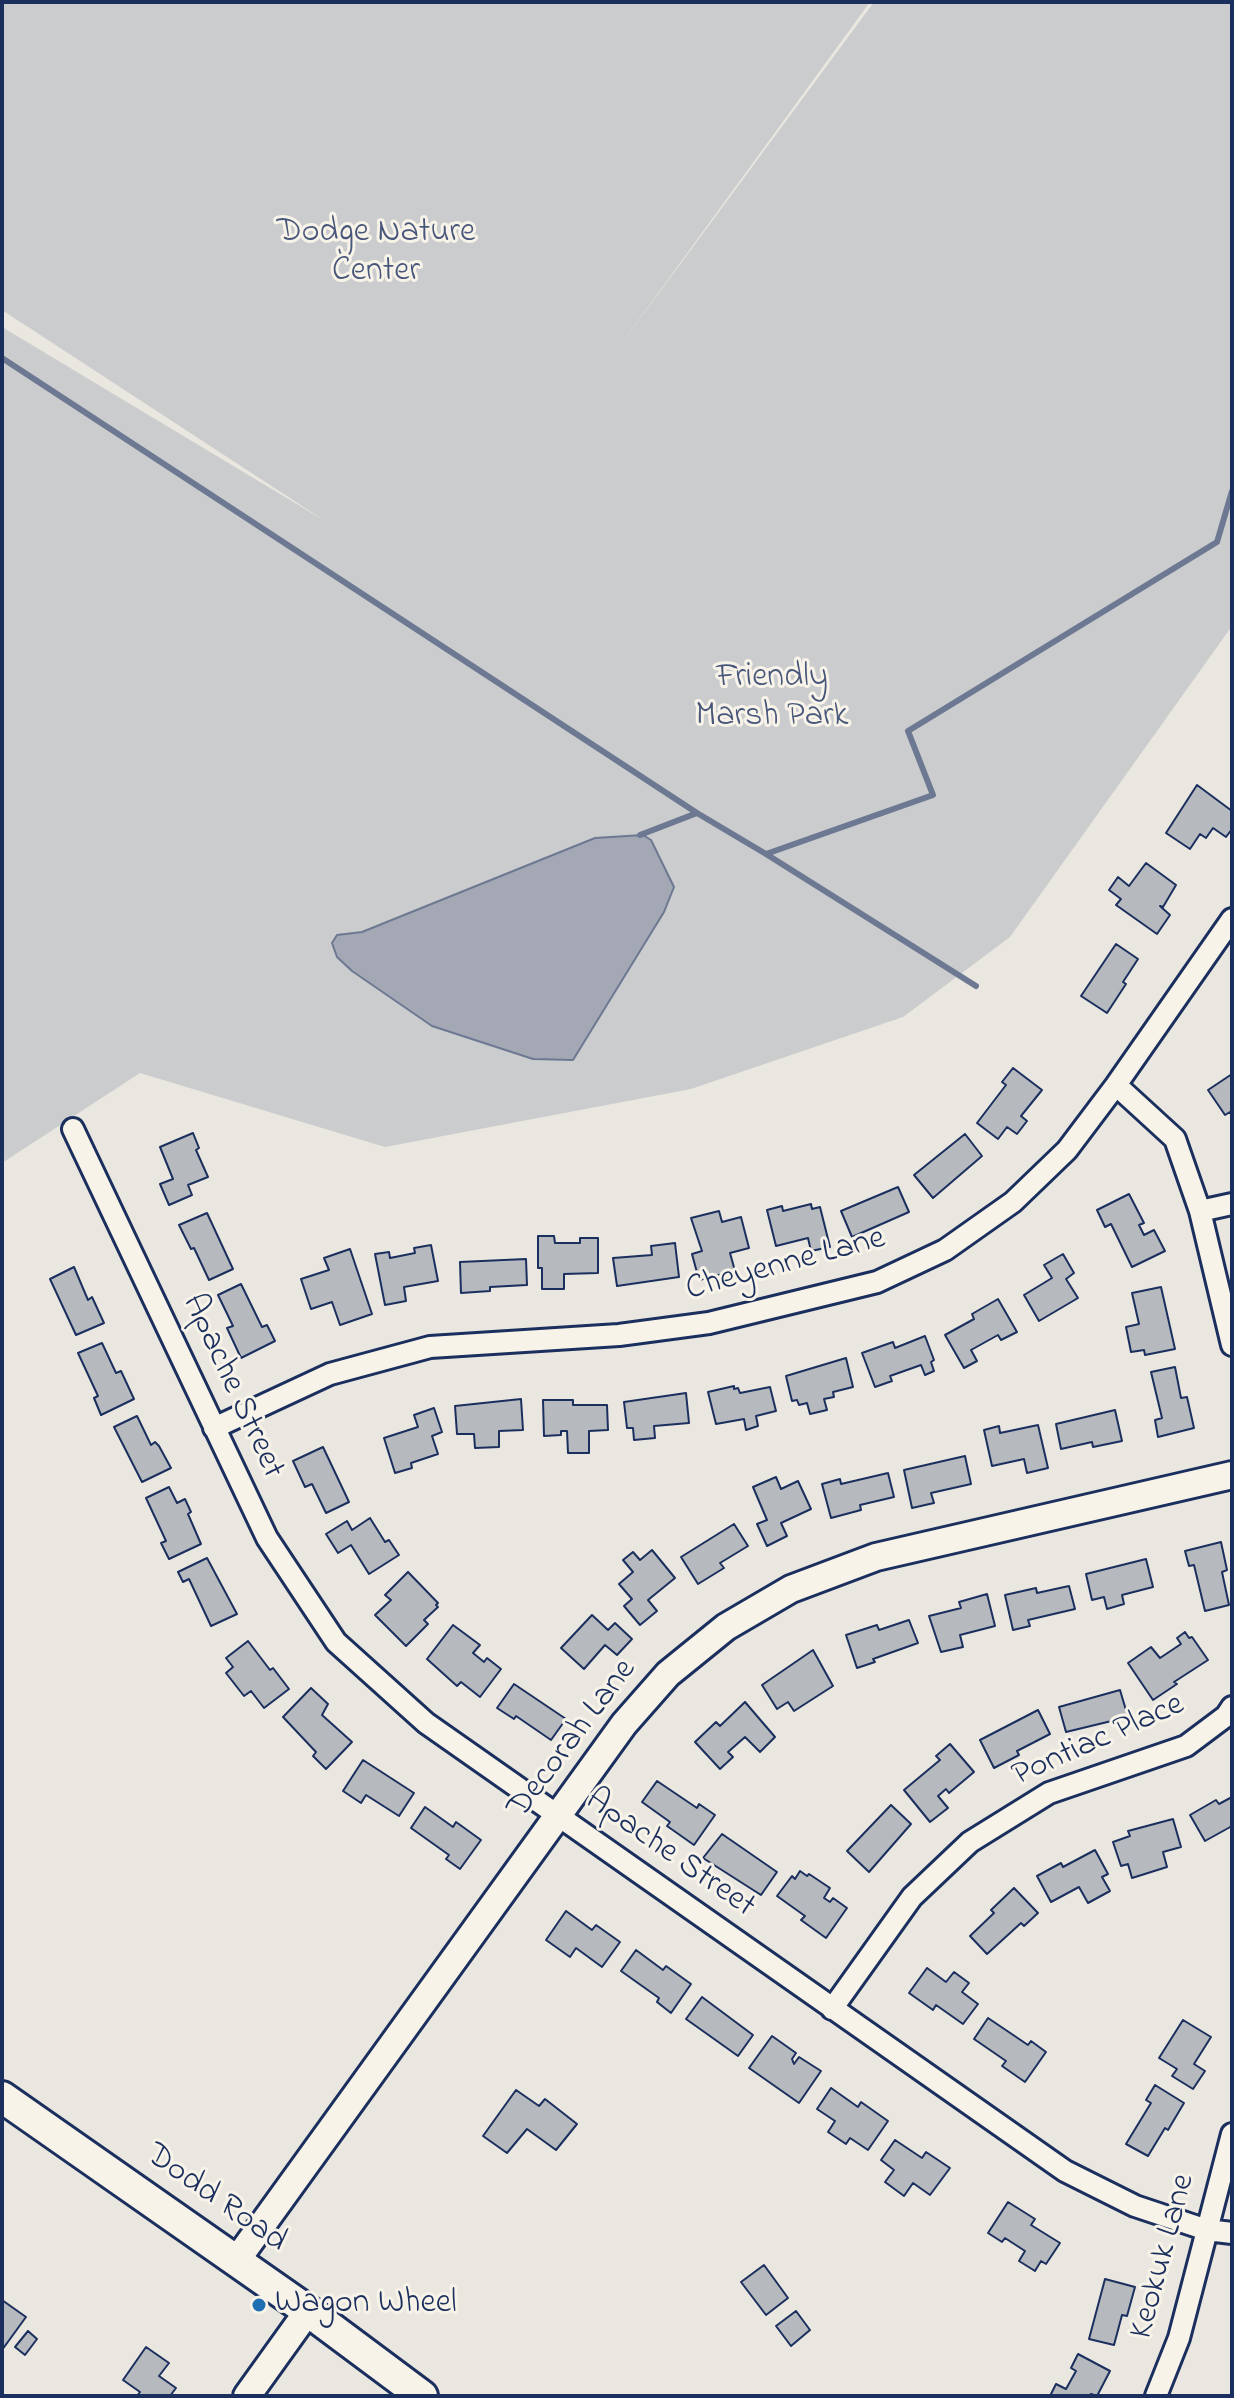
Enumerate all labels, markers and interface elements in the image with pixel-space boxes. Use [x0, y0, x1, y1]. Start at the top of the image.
park label: Dodge Nature Center [277, 214, 475, 294]
park label: Friendly Marsh Park [696, 659, 848, 738]
street label: Cheyenne Lane [682, 1220, 890, 1312]
street label: Apache Street [171, 1288, 291, 1486]
street label: Decorah Lane [501, 1652, 647, 1828]
street label: Pontiac Place [1007, 1686, 1191, 1798]
street label: Apache Street [576, 1781, 762, 1929]
street label: Dodd Road [136, 2136, 294, 2264]
street label: Keokuk Lane [1123, 2170, 1207, 2344]
place label: Wagon Wheel [275, 2285, 457, 2325]
marker: Wagon Wheel [250, 2296, 268, 2314]

